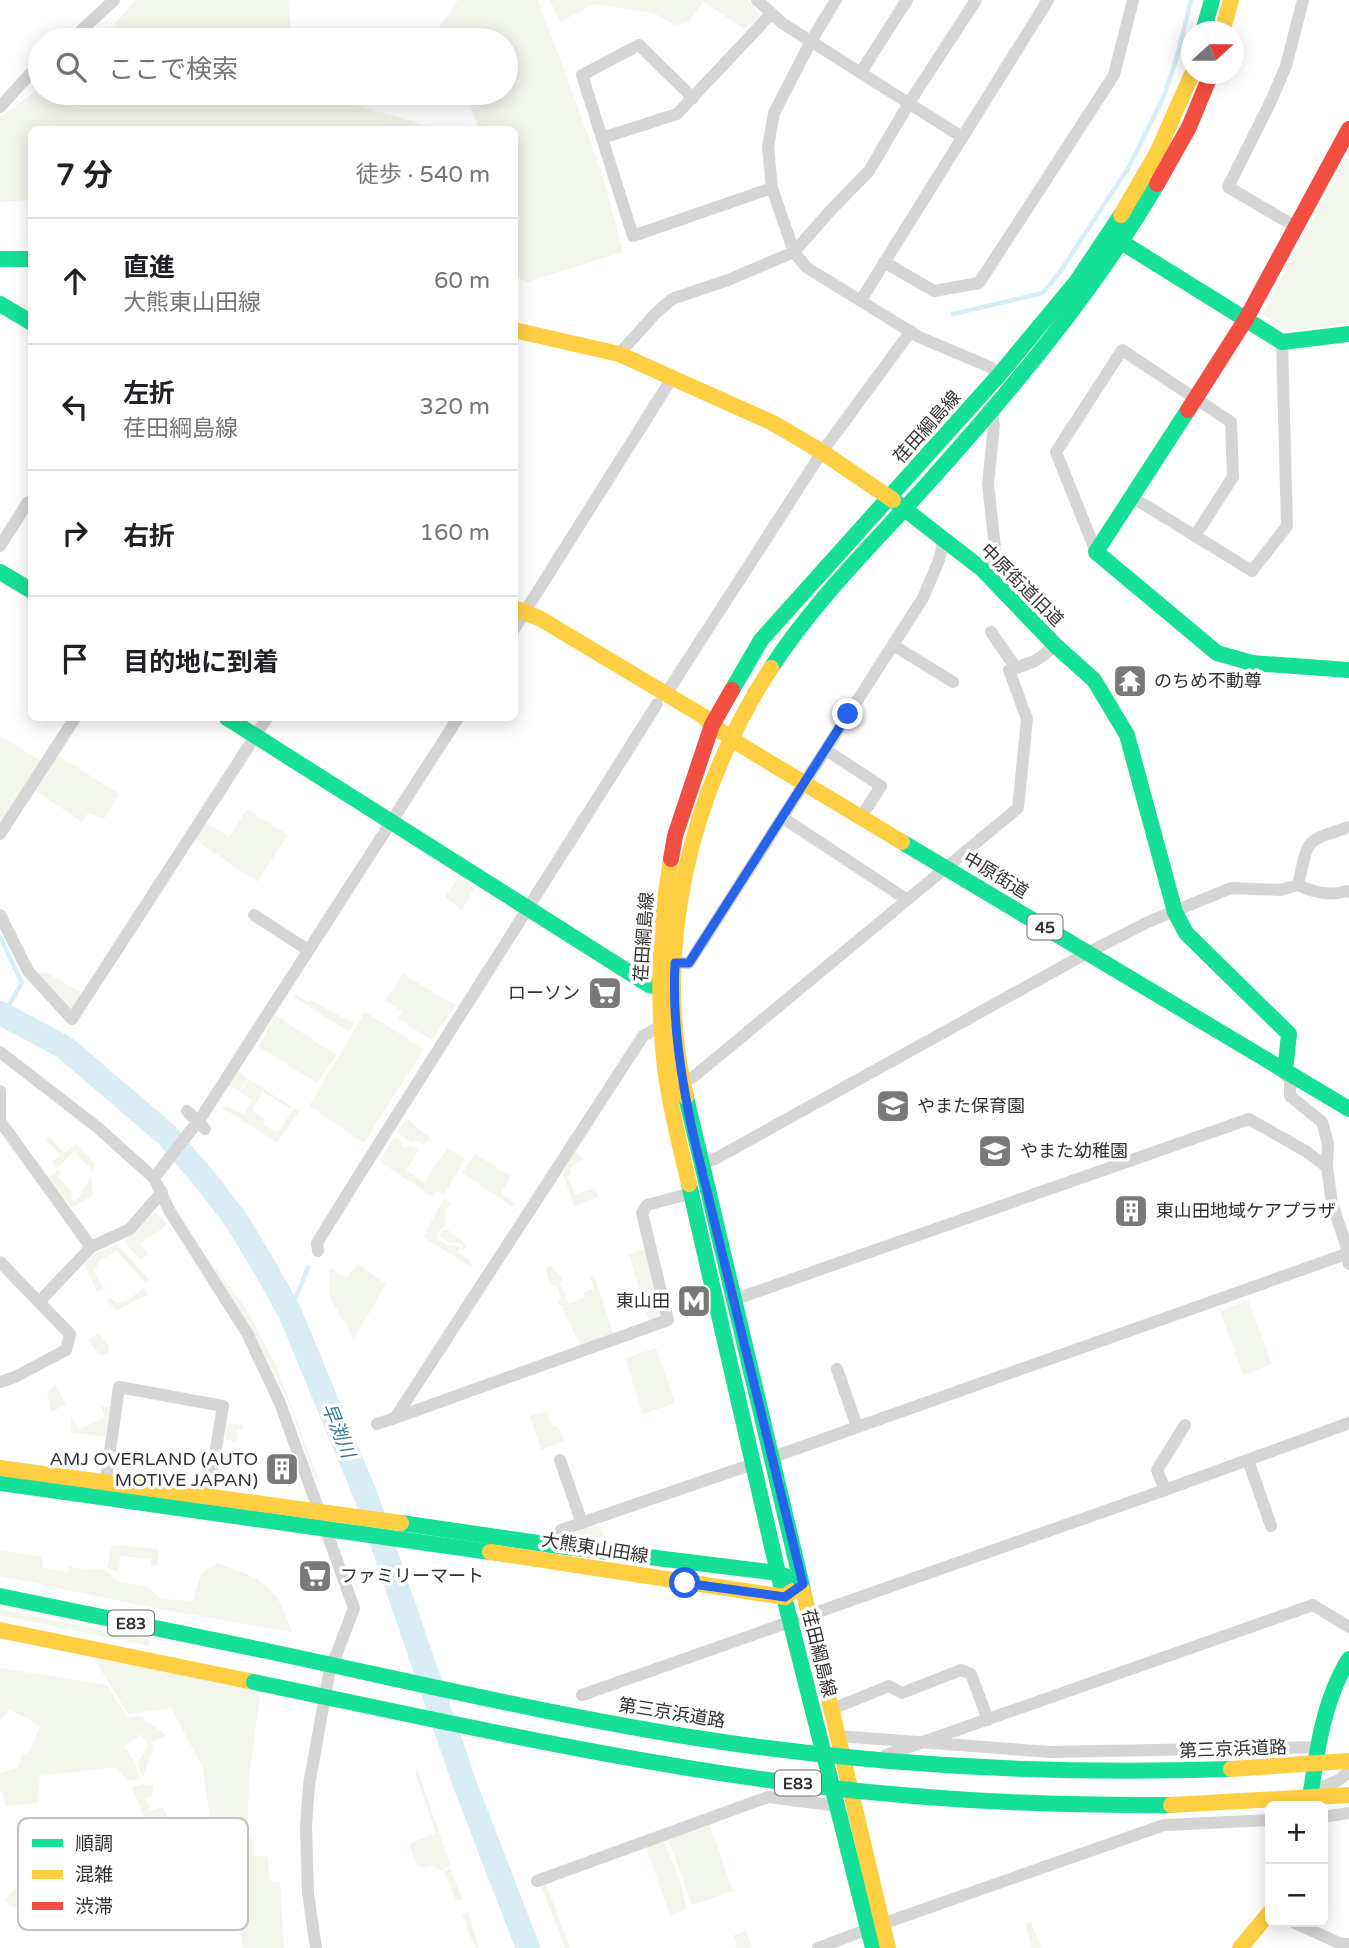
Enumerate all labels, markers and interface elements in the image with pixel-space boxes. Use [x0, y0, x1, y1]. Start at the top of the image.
north arrow [1181, 21, 1244, 84]
search box [28, 28, 518, 105]
icon: search [52, 48, 90, 86]
text: ここで検索 [108, 54, 238, 85]
text: 7 分 [56, 157, 113, 194]
text: 徒歩 · 540 m [356, 161, 490, 189]
text: 直進 [123, 252, 175, 283]
icon: ahead [56, 262, 94, 300]
text: 60 m [434, 267, 490, 295]
text: 大熊東山田線 [123, 289, 261, 317]
text: 左折 [123, 378, 175, 409]
street label: 荏田綱島線 [889, 386, 965, 468]
icon: left [56, 388, 94, 426]
text: 320 m [420, 393, 490, 421]
text: 荏田綱島線 [123, 415, 238, 443]
icon: right [56, 514, 94, 552]
text: 160 m [420, 519, 490, 547]
text: 右折 [123, 521, 175, 552]
street label: 中原街道旧道 [976, 539, 1068, 631]
icon: arrive [56, 640, 94, 678]
text: 目的地に到着 [123, 647, 279, 678]
temple icon: のちめ不動尊 [1111, 662, 1149, 700]
place label: のちめ不動尊 [1154, 670, 1262, 692]
route end [832, 698, 863, 729]
street label: 中原街道 [959, 847, 1033, 903]
street label: 荏田綱島線 [630, 891, 658, 983]
road number: 45 [1028, 914, 1062, 939]
supermarket icon: ローソン [586, 974, 624, 1012]
place label: ローソン [508, 982, 580, 1004]
school or university icon: やまた保育園 [874, 1087, 912, 1125]
place label: やまた保育園 [917, 1095, 1025, 1117]
school or university icon: やまた幼稚園 [976, 1132, 1014, 1170]
place label: やまた幼稚園 [1020, 1140, 1128, 1162]
building icon: 東山田地域ケアプラザ [1112, 1192, 1150, 1230]
place label: 東山田地域ケアプラザ [1156, 1200, 1336, 1222]
metro station icon: 東山田 [675, 1282, 713, 1320]
place label: 東山田 [616, 1290, 670, 1312]
water label: 早渕川 [317, 1400, 360, 1463]
place label: AMJ OVERLAND (AUTO MOTIVE JAPAN) [50, 1448, 258, 1491]
building icon: AMJ OVERLAND (AUTO MOTIVE JAPAN) [263, 1450, 301, 1488]
street label: 大熊東山田線 [540, 1529, 650, 1567]
supermarket icon: ファミリーマート [296, 1557, 334, 1595]
place label: ファミリーマート [340, 1565, 484, 1587]
route start [669, 1567, 700, 1598]
street label: 荏田綱島線 [797, 1607, 841, 1699]
road number: E83 [108, 1610, 154, 1636]
street label: 第三京浜道路 [617, 1694, 727, 1732]
street label: 第三京浜道路 [1179, 1736, 1287, 1762]
road number: E83 [775, 1770, 821, 1796]
map controls [1265, 1801, 1328, 1927]
button: + [1265, 1801, 1328, 1864]
legend [18, 1818, 248, 1930]
text: 順調 [75, 1833, 113, 1855]
text: 混雑 [75, 1864, 113, 1886]
button: − [1265, 1864, 1328, 1927]
text: 渋滞 [75, 1896, 113, 1918]

